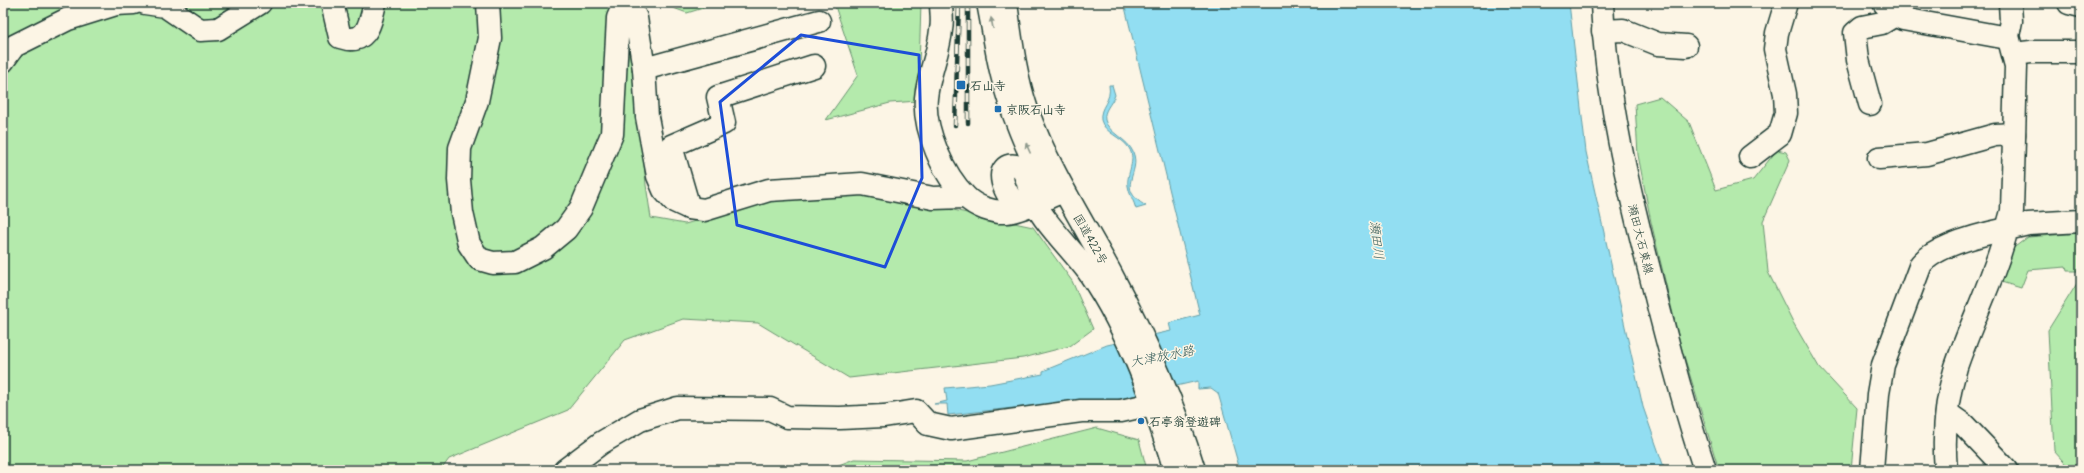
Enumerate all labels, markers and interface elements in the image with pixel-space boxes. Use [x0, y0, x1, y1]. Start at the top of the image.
one-way arrow [989, 17, 995, 30]
place label: 石山寺 [970, 78, 1006, 93]
marker: 石山寺 [955, 79, 967, 91]
place label: 京阪石山寺 [1006, 102, 1066, 117]
marker: 京阪石山寺 [993, 104, 1003, 114]
one-way arrow [1025, 142, 1031, 154]
street label: 瀬田大石東線 [1625, 202, 1657, 276]
street label: 国道422号 [1070, 211, 1112, 267]
water label: 瀬田川 [1366, 220, 1388, 260]
water label: 大津放水路 [1128, 341, 1196, 371]
place label: 石亭翁登遊碑 [1149, 414, 1221, 429]
marker: 石亭翁登遊碑 [1136, 416, 1146, 426]

